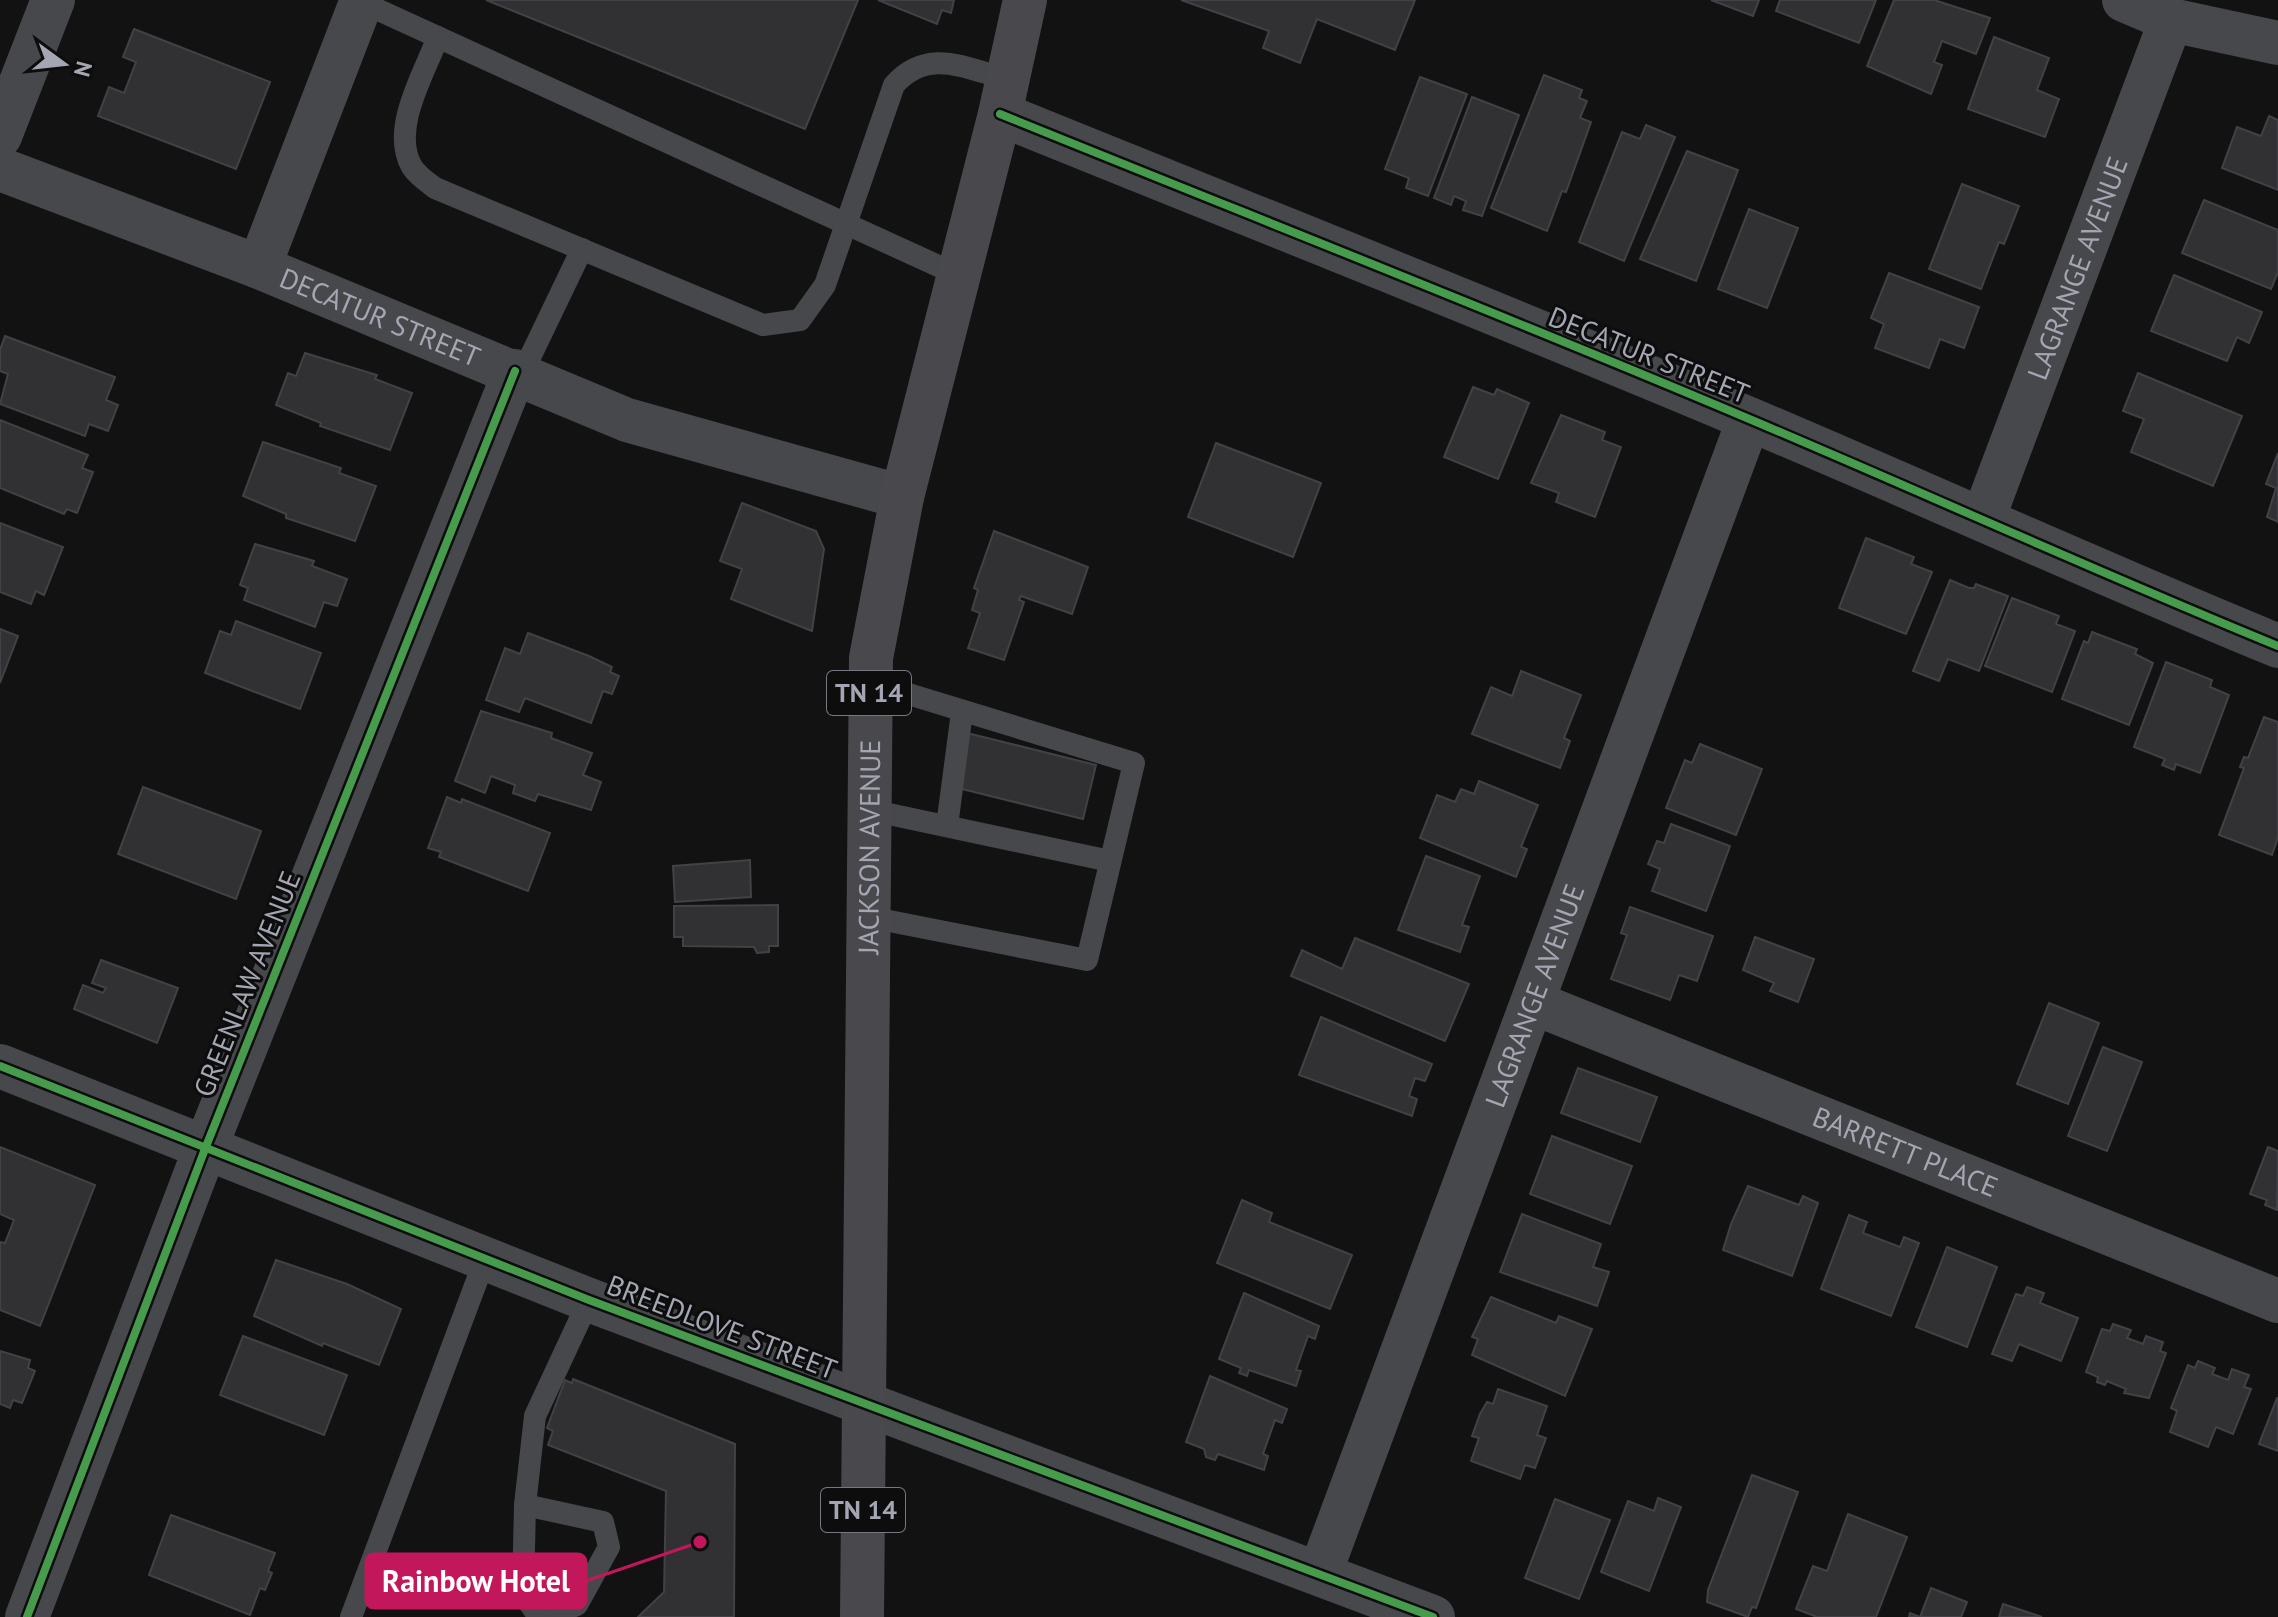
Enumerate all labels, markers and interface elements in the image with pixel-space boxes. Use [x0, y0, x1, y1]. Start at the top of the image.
north arrow [24, 24, 104, 104]
text: N [68, 59, 99, 80]
street label: LAGRANGE AVENUE [2018, 151, 2136, 385]
street label: DECATUR STREET [274, 259, 486, 375]
street label: DECATUR STREET [1543, 297, 1756, 412]
road number: TN 14 [827, 671, 911, 715]
street label: JACKSON AVENUE [849, 740, 888, 956]
street label: GREENLAW AVENUE [184, 866, 309, 1102]
street label: LAGRANGE AVENUE [1476, 879, 1593, 1112]
street label: BARRETT PLACE [1808, 1098, 2003, 1205]
street label: BREEDLOVE STREET [602, 1266, 843, 1388]
road number: TN 14 [821, 1488, 905, 1532]
callout: Rainbow Hotel [366, 1554, 586, 1608]
text: Rainbow Hotel [382, 1561, 570, 1600]

